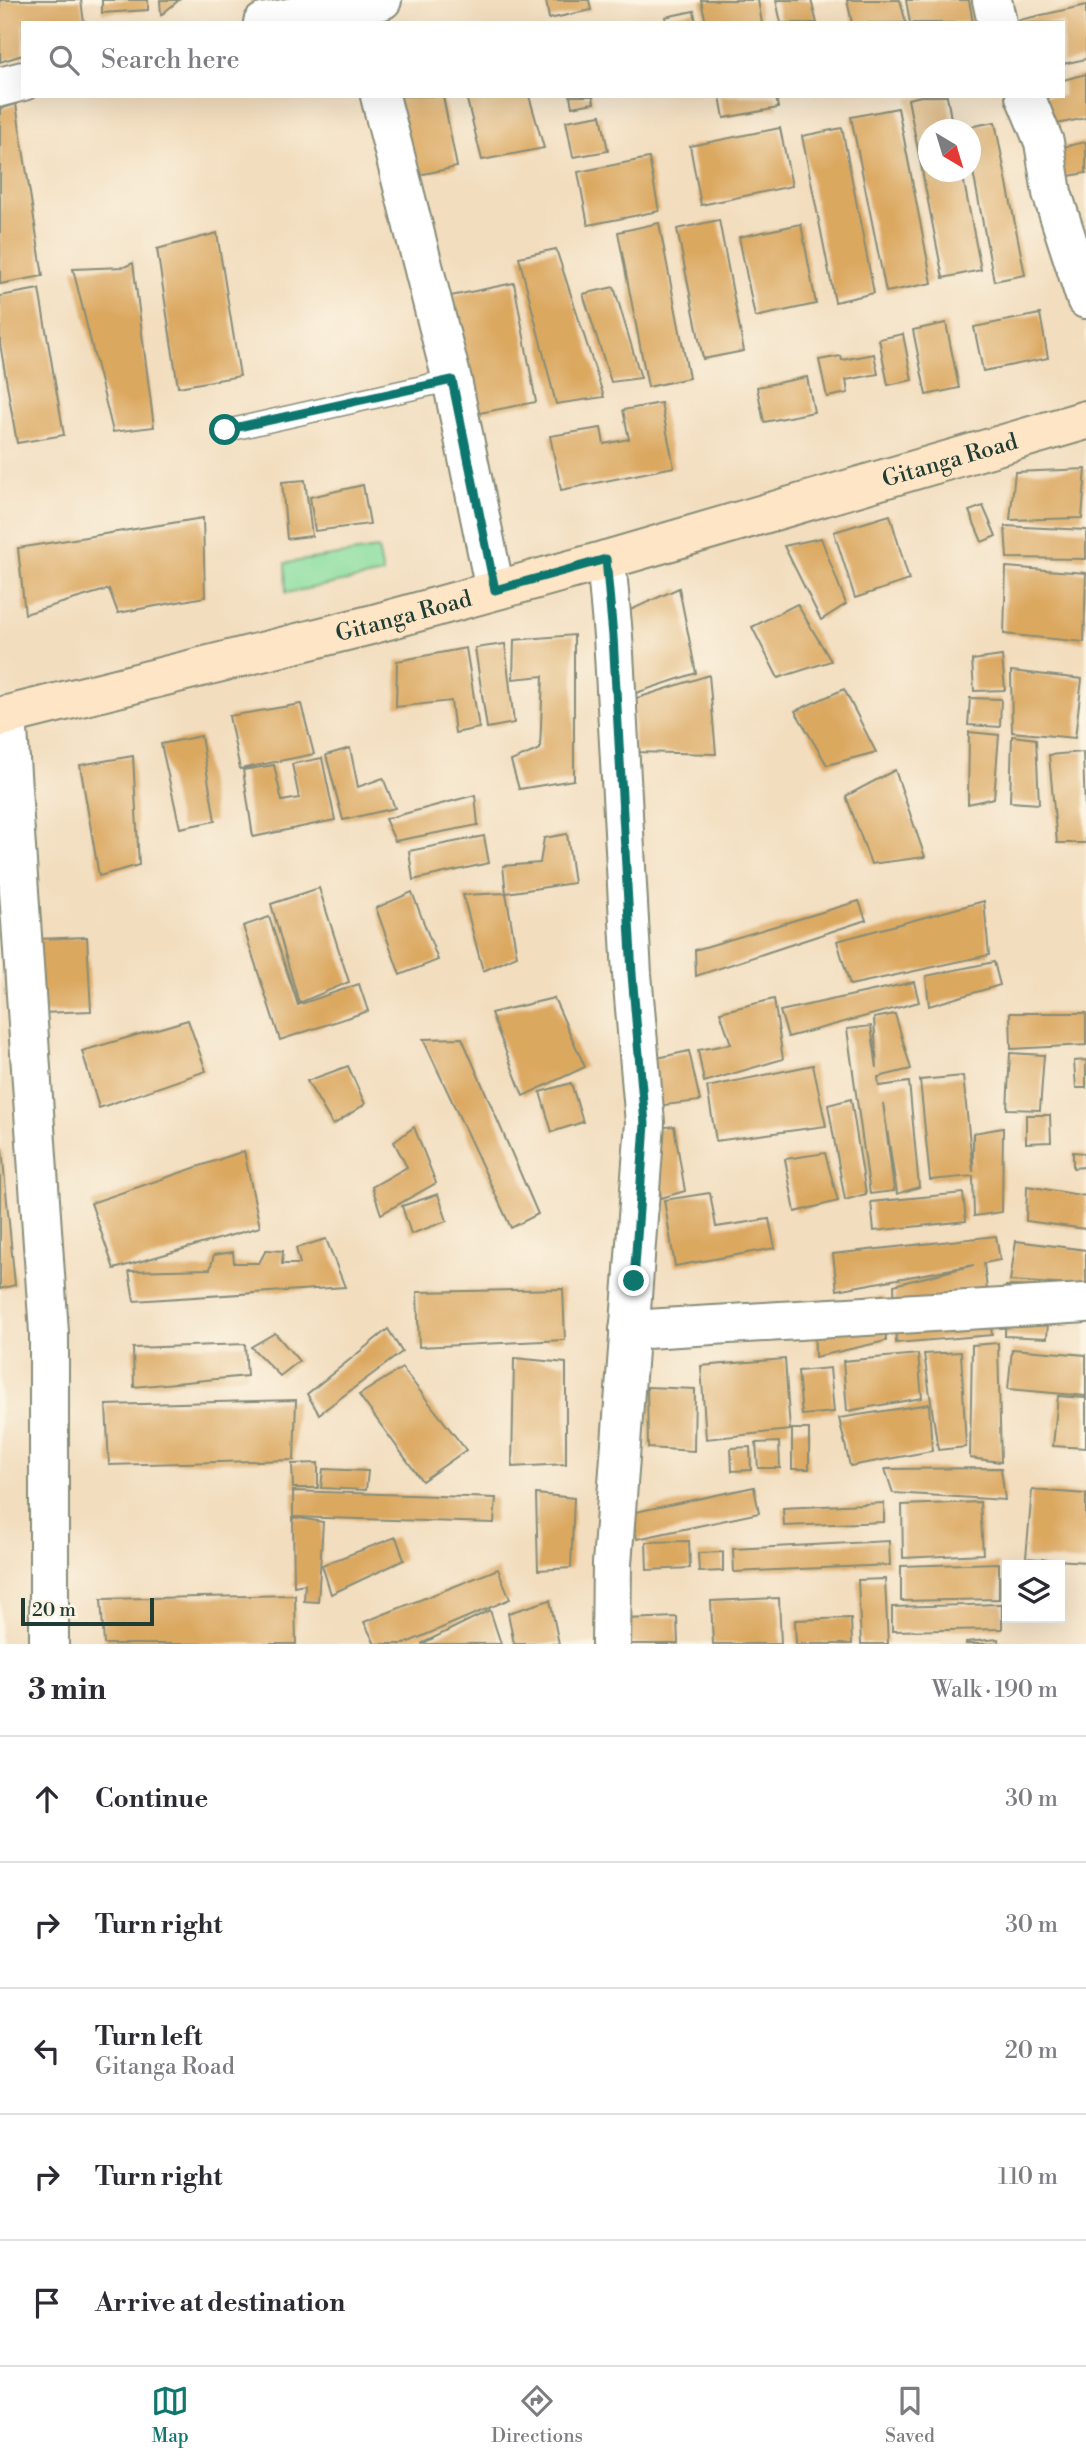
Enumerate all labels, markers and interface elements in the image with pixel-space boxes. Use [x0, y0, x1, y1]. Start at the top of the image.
search box [21, 21, 1065, 98]
icon: search [45, 41, 83, 79]
text: Search here [101, 44, 240, 76]
north arrow [918, 119, 981, 182]
route start [209, 414, 240, 445]
street label: Gitanga Road [879, 428, 1021, 494]
street label: Gitanga Road [333, 585, 475, 648]
route end [618, 1265, 649, 1296]
map controls [1002, 1560, 1065, 1623]
button: layers [1002, 1560, 1065, 1623]
scale bar [21, 1595, 154, 1627]
text: 20 m [32, 1598, 76, 1622]
text: 3 min [28, 1671, 106, 1709]
text: Walk · 190 m [932, 1676, 1058, 1704]
icon: ahead [28, 1780, 66, 1818]
text: Continue [95, 1783, 208, 1815]
text: 30 m [1005, 1785, 1058, 1813]
icon: right [28, 1906, 66, 1944]
text: Turn right [95, 1909, 223, 1941]
text: 30 m [1005, 1911, 1058, 1939]
text: Turn left [95, 2021, 203, 2053]
icon: left [28, 2032, 66, 2070]
text: 20 m [1005, 2037, 1058, 2065]
text: Gitanga Road [95, 2053, 235, 2081]
icon: right [28, 2158, 66, 2196]
text: Turn right [95, 2161, 223, 2193]
text: 110 m [998, 2163, 1058, 2191]
icon: arrive [28, 2284, 66, 2322]
text: Arrive at destination [95, 2287, 345, 2319]
tab: Map [151, 2382, 189, 2448]
tab: Directions [491, 2382, 583, 2448]
tab: Saved [885, 2382, 935, 2448]

